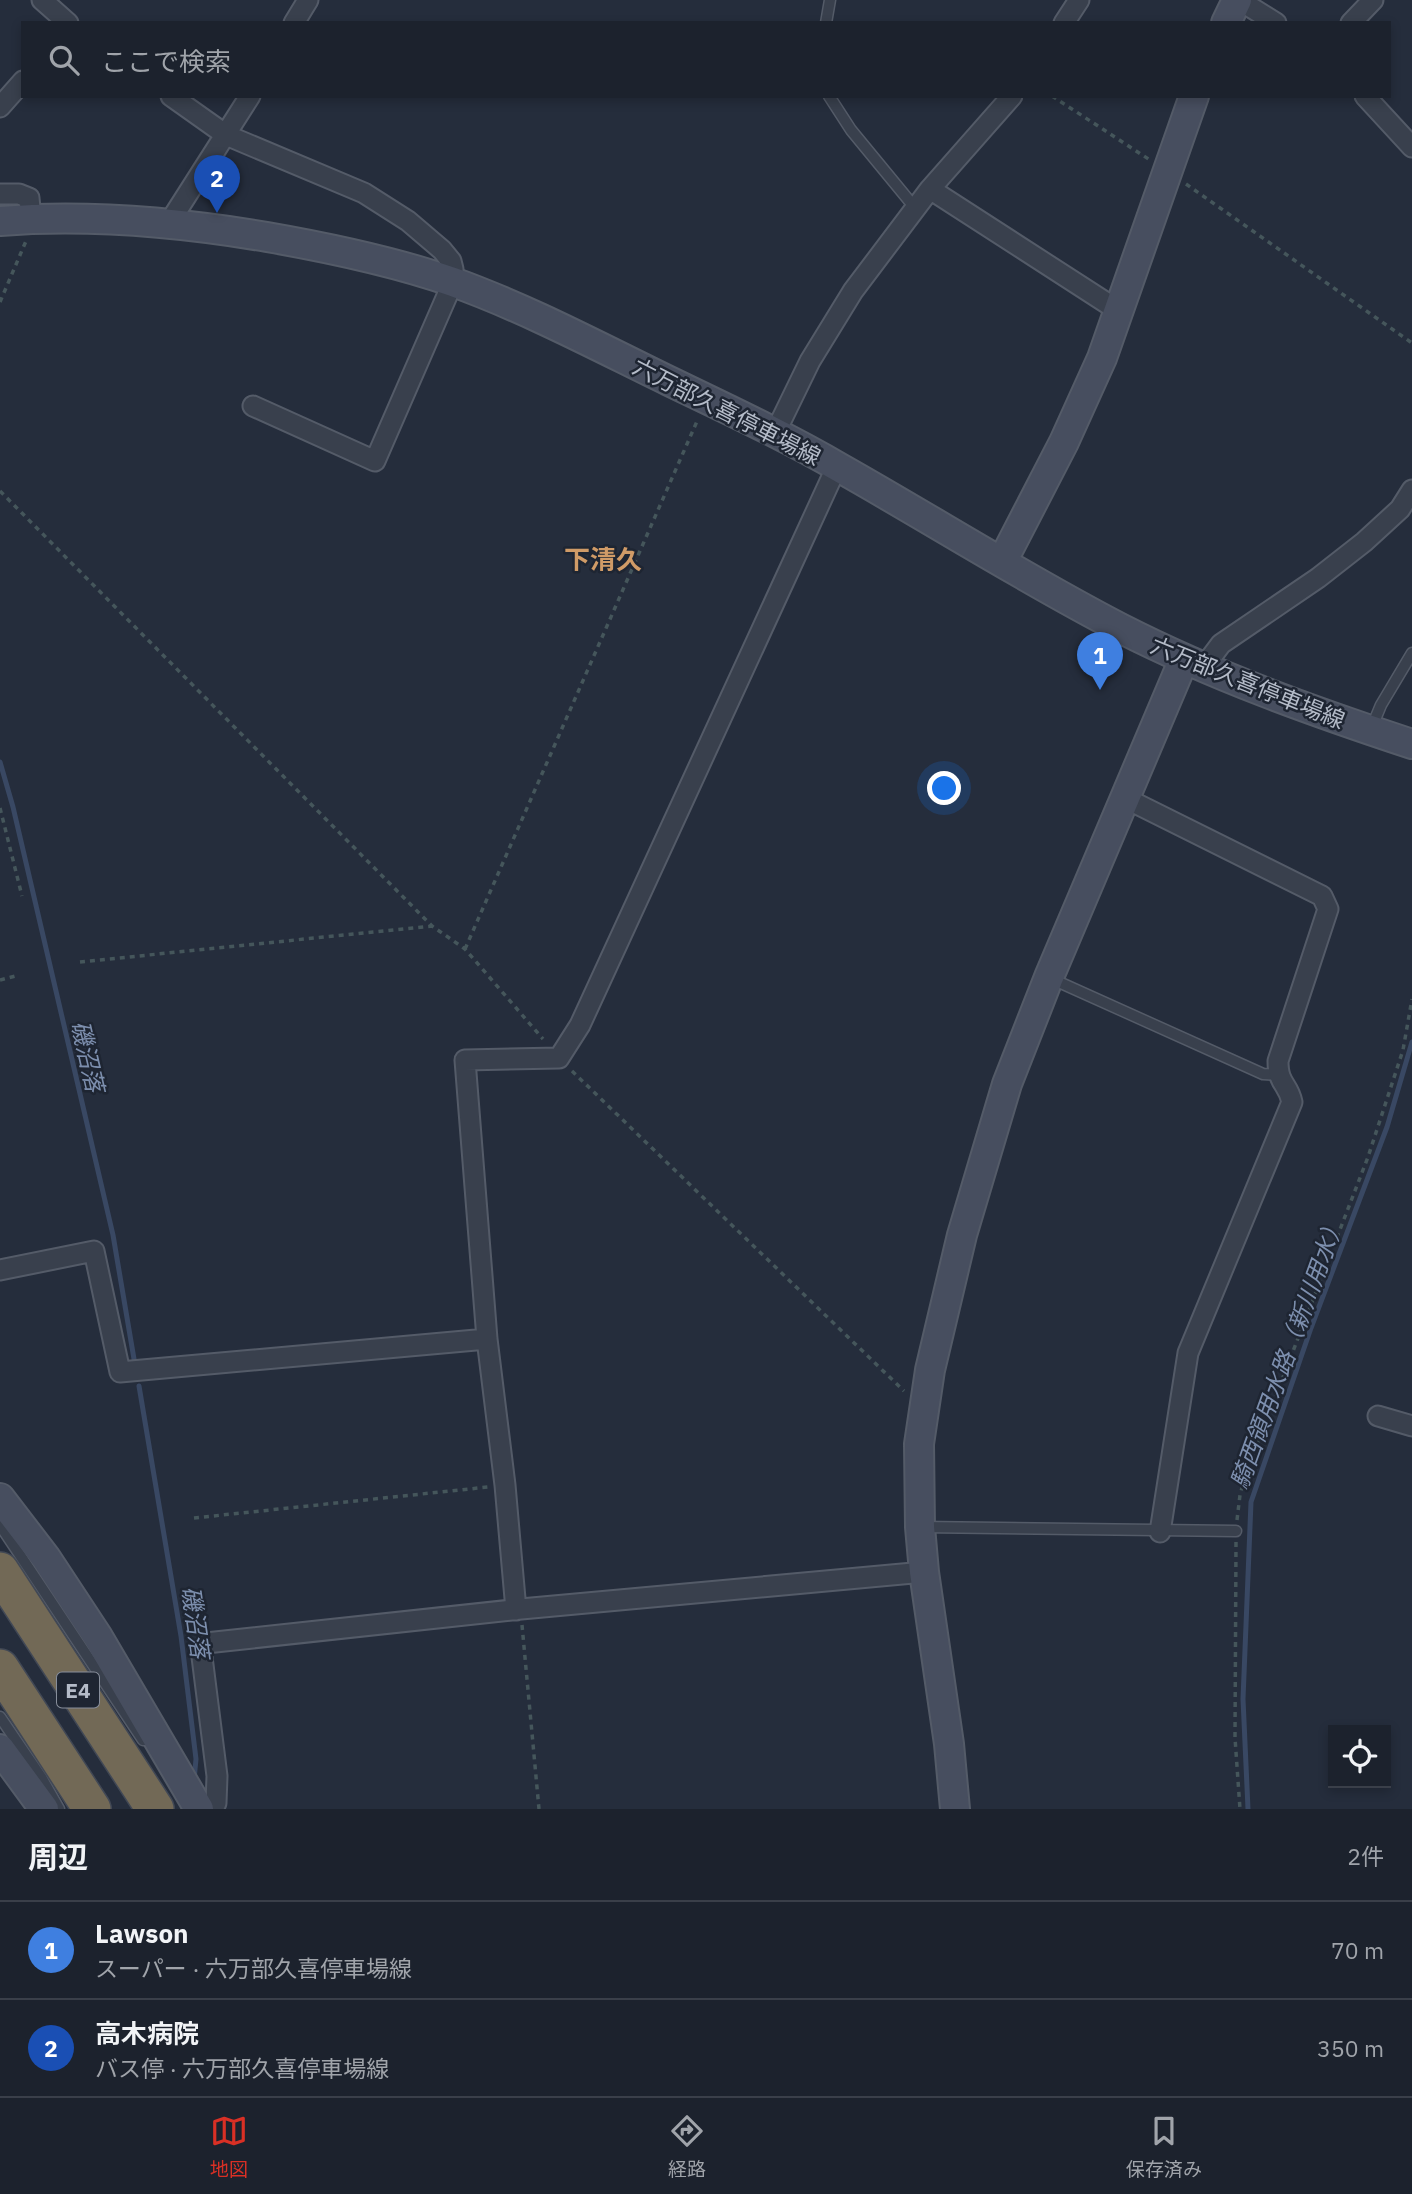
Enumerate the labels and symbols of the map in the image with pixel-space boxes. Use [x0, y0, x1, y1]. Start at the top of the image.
pin: 2 [194, 155, 240, 213]
street label: 六万部久喜停車場線 [628, 351, 826, 471]
district label: 下清久 [564, 542, 642, 576]
street label: 六万部久喜停車場線 [1146, 629, 1350, 735]
pin: 1 [1077, 632, 1123, 690]
your location [927, 771, 961, 805]
water label: 磯沼落 [64, 1017, 113, 1099]
water label: 騎西領用水路（新川用水） [1223, 1211, 1351, 1493]
water label: 磯沼落 [175, 1584, 217, 1664]
road number: E4 [57, 1672, 99, 1708]

